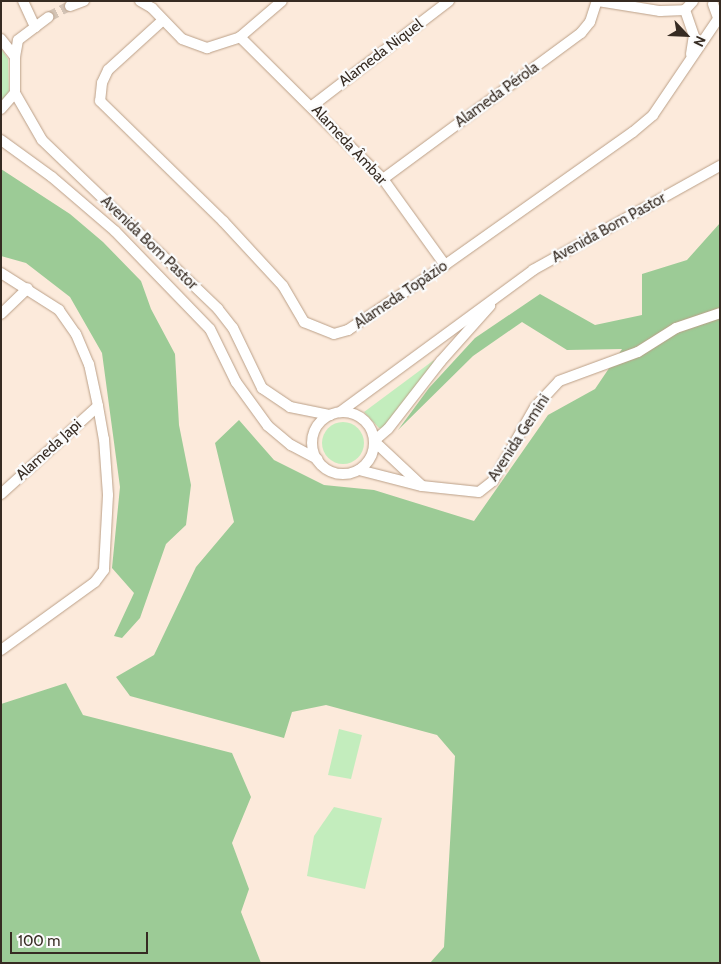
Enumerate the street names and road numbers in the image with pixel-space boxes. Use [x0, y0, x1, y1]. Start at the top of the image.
street label: Alameda Niquel [335, 16, 427, 90]
street label: Alameda Pérola [452, 59, 542, 131]
street label: Alameda Âmbar [308, 101, 390, 189]
street label: Avenida Bom Pastor [549, 189, 669, 267]
street label: Avenida Bom Pastor [97, 192, 201, 294]
street label: Alameda Topázio [351, 257, 451, 333]
street label: Avenida Gemini [484, 391, 554, 485]
street label: Alameda Japi [13, 416, 85, 484]

